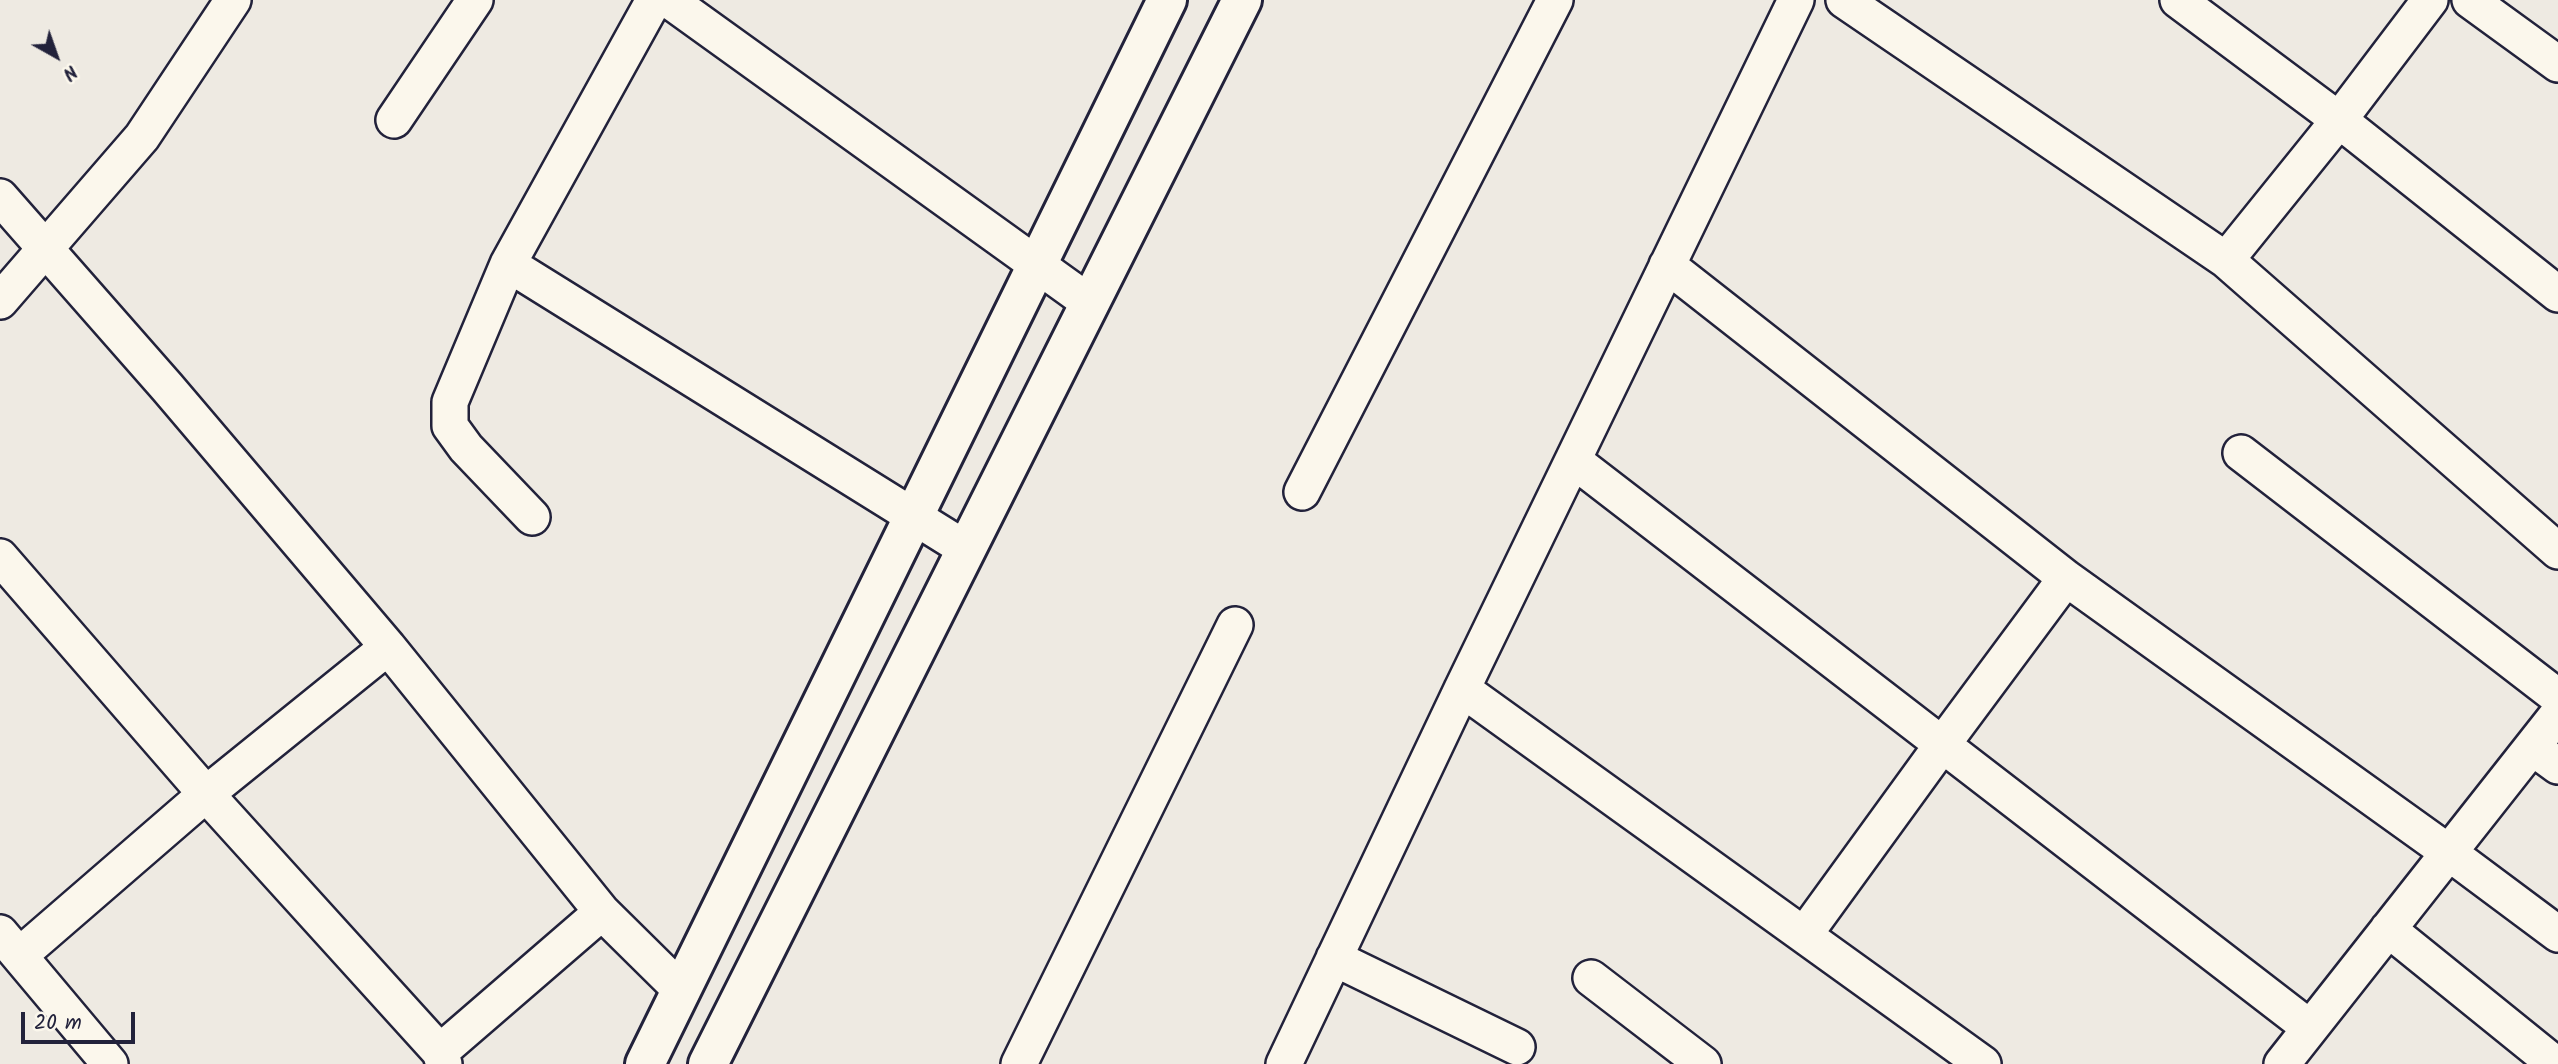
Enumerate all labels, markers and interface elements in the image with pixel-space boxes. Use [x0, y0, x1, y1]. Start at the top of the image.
north arrow [21, 21, 91, 91]
text: N [55, 57, 84, 87]
scale bar [24, 998, 138, 1042]
text: 20 m [34, 1007, 82, 1040]

